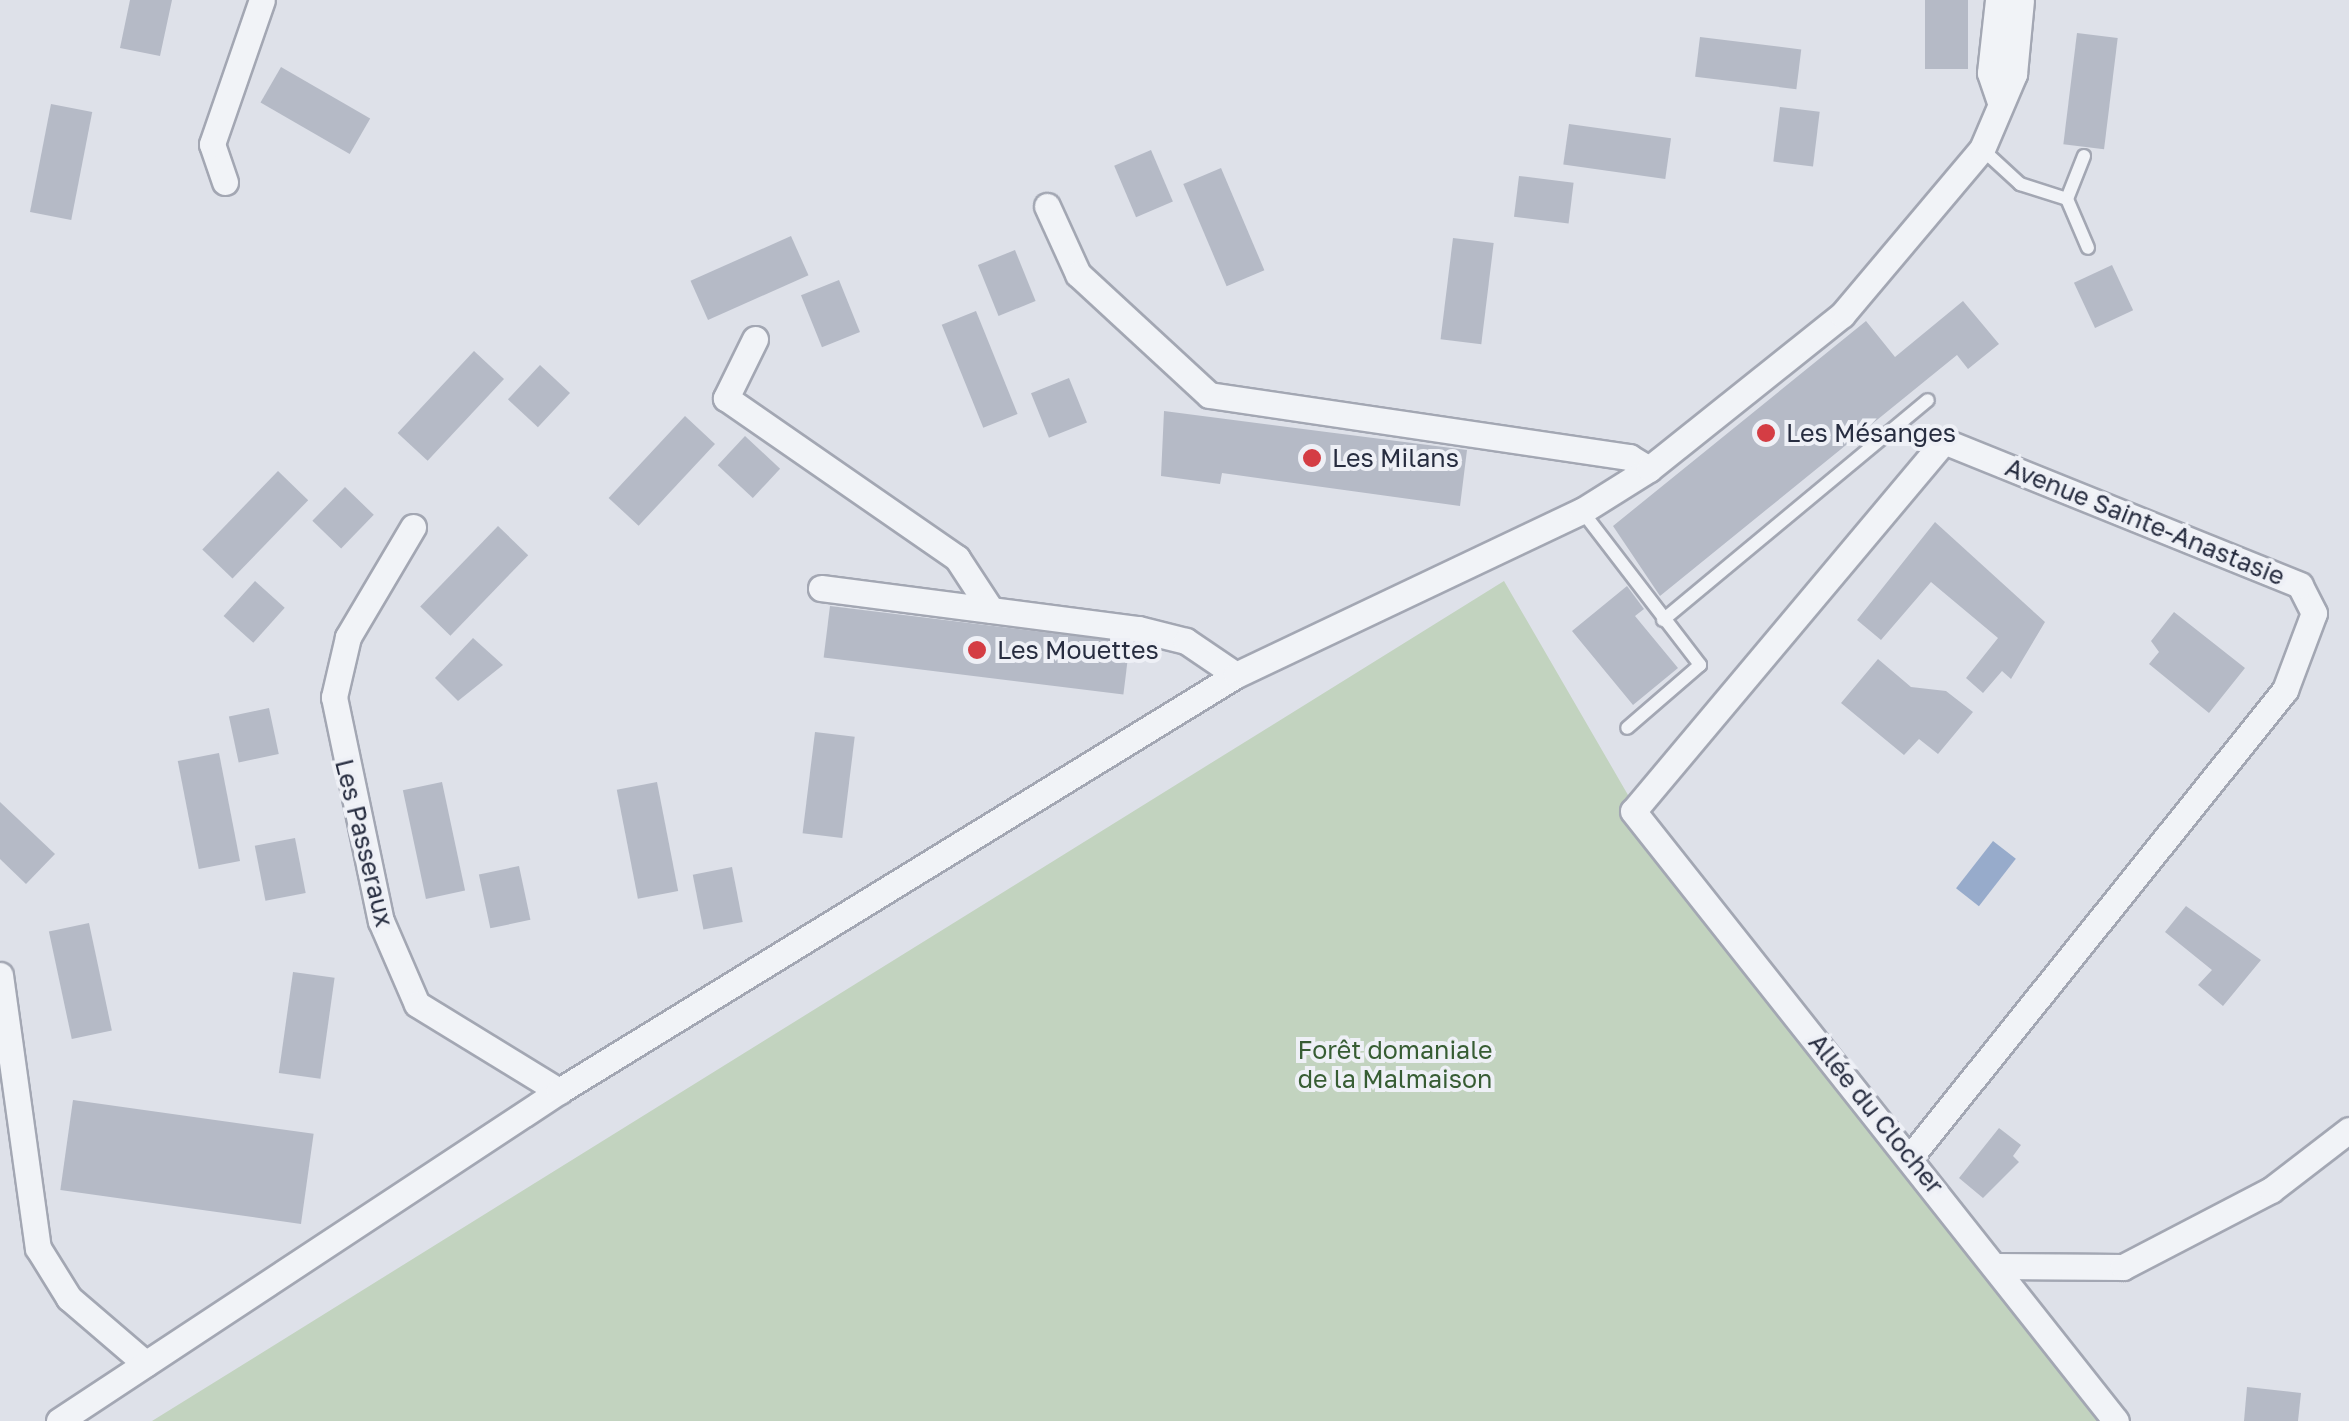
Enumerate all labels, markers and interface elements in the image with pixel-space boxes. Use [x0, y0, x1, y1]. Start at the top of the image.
place label: Les Mésanges [1786, 418, 1956, 448]
marker: Les Mésanges [1755, 422, 1777, 444]
place label: Les Milans [1332, 443, 1459, 473]
marker: Les Milans [1301, 447, 1323, 469]
street label: Avenue Sainte-Anastasie [2001, 452, 2289, 592]
place label: Les Mouettes [997, 635, 1159, 665]
marker: Les Mouettes [966, 639, 988, 661]
street label: Les Passeraux [329, 756, 399, 930]
street label: Allée du Clocher [1802, 1028, 1950, 1200]
park label: Forêt domaniale de la Malmaison [1298, 1036, 1492, 1095]

